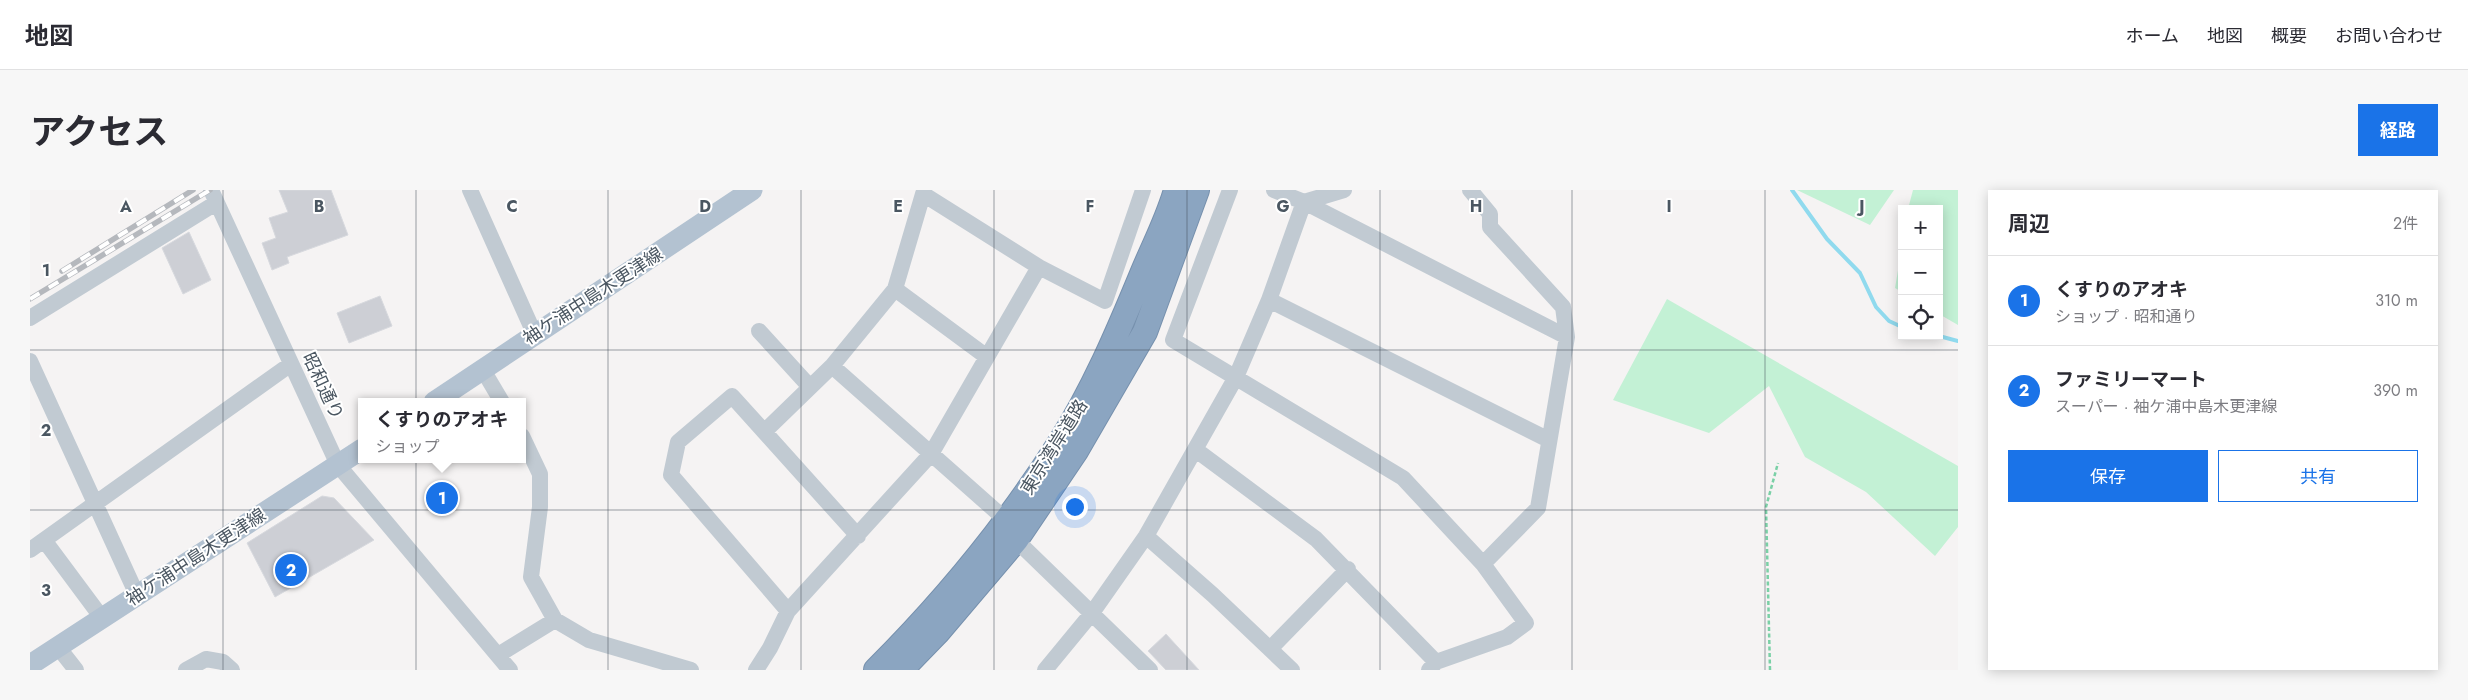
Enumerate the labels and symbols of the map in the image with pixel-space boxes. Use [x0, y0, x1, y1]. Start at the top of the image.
text: A [119, 195, 132, 218]
text: B [314, 195, 324, 218]
text: C [506, 195, 518, 218]
text: D [699, 195, 711, 218]
text: E [893, 195, 903, 218]
text: F [1086, 195, 1094, 218]
text: G [1276, 195, 1290, 218]
text: H [1470, 195, 1482, 218]
text: I [1666, 195, 1672, 218]
text: J [1856, 195, 1865, 218]
street label: 袖ケ浦中島木更津線 [518, 241, 668, 351]
text: 1 [42, 259, 50, 282]
street label: 昭和通り [296, 348, 350, 424]
street label: 東京湾岸道路 [1014, 394, 1094, 500]
text: 2 [41, 419, 51, 442]
pin: 1 [426, 479, 458, 517]
your location [1062, 494, 1088, 520]
street label: 袖ケ浦中島木更津線 [121, 502, 271, 612]
pin: 2 [275, 551, 307, 589]
text: 3 [41, 579, 51, 602]

